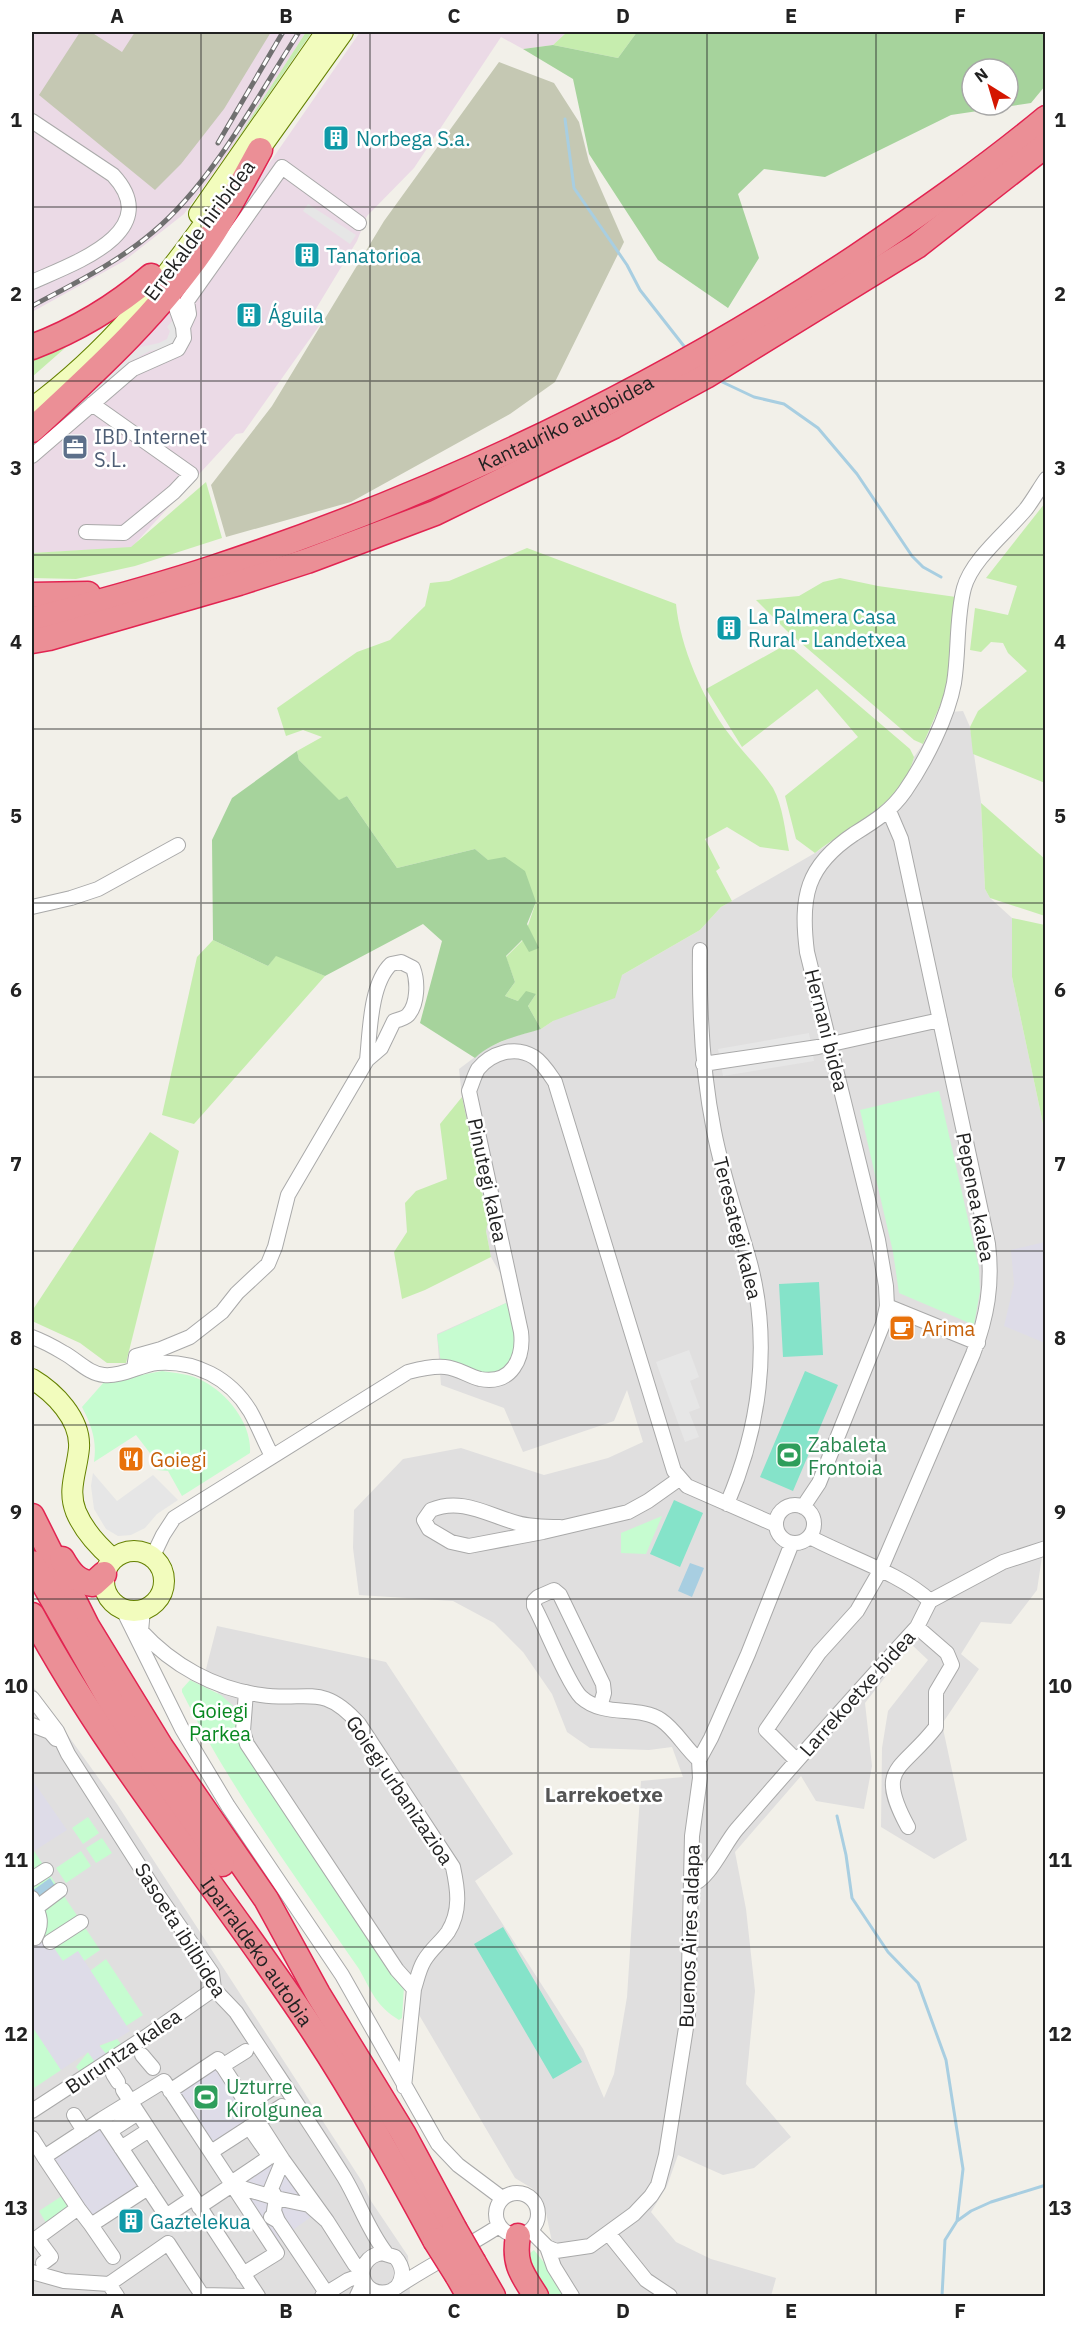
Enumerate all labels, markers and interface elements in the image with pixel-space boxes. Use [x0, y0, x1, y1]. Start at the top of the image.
text: A [110, 2, 124, 29]
text: B [279, 2, 293, 29]
text: C [447, 2, 461, 29]
text: D [616, 2, 630, 29]
text: E [785, 2, 797, 29]
text: F [954, 2, 966, 29]
north arrow [960, 57, 1020, 117]
text: N [970, 64, 992, 86]
text: 1 [10, 106, 22, 133]
text: 1 [1054, 106, 1066, 133]
building icon: Norbega S.a. [321, 123, 351, 153]
place label: Norbega S.a. [356, 125, 471, 152]
street label: Errekalde hiribidea [137, 154, 261, 306]
building icon: Tanatorioa [292, 240, 322, 270]
place label: Tanatorioa [326, 242, 421, 269]
text: 2 [10, 280, 22, 307]
text: 2 [1054, 280, 1066, 307]
building icon: Águila [234, 300, 264, 330]
place label: Águila [268, 302, 324, 329]
street label: Kantauriko autobidea [474, 368, 658, 477]
place label: IBD Internet S.L. [94, 423, 207, 473]
office icon: IBD Internet S.L. [60, 432, 90, 462]
text: 3 [10, 454, 22, 481]
text: 3 [1054, 454, 1066, 481]
place label: La Palmera Casa Rural - Landetxea [748, 603, 906, 653]
building icon: La Palmera Casa Rural - Landetxea [714, 613, 744, 643]
text: 4 [10, 628, 22, 655]
text: 4 [1054, 628, 1066, 655]
text: 5 [10, 802, 22, 829]
text: 5 [1054, 802, 1066, 829]
street label: Hernani bidea [799, 966, 855, 1094]
text: 6 [10, 976, 22, 1003]
text: 6 [1054, 976, 1066, 1003]
street label: Pinutegi kalea [462, 1115, 514, 1245]
street label: Pepenea kalea [950, 1130, 1002, 1264]
text: 7 [10, 1150, 22, 1177]
text: 7 [1054, 1150, 1066, 1177]
street label: Teresategi kalea [707, 1154, 769, 1302]
cafe icon: Arima [887, 1313, 917, 1343]
place label: Arima [922, 1315, 976, 1342]
text: 8 [10, 1324, 22, 1351]
text: 8 [1054, 1324, 1066, 1351]
place label: Zabaleta Frontoia [808, 1431, 887, 1481]
sports icon: Zabaleta Frontoia [774, 1440, 804, 1470]
restaurant icon: Goiegi [116, 1444, 146, 1474]
place label: Goiegi [150, 1446, 207, 1473]
text: 9 [10, 1498, 22, 1525]
text: 9 [1054, 1498, 1066, 1525]
street label: Larrekoetxe bidea [793, 1624, 921, 1762]
text: 10 [4, 1672, 28, 1699]
text: 10 [1048, 1672, 1072, 1699]
park label: Goiegi Parkea [189, 1697, 251, 1747]
street label: Goiegi urbanizazioa [340, 1710, 460, 1870]
district label: Larrekoetxe [545, 1780, 663, 1808]
street label: Buenos Aires aldapa [672, 1843, 706, 2028]
text: 11 [4, 1846, 28, 1873]
text: 11 [1048, 1846, 1072, 1873]
street label: Sasoeta ibilbidea [129, 1858, 233, 2003]
street label: Iparraldeko autobia [195, 1871, 320, 2031]
street label: Buruntza kalea [60, 2002, 187, 2100]
text: 12 [4, 2020, 28, 2047]
text: 12 [1048, 2020, 1072, 2047]
place label: Uzturre Kirolgunea [226, 2073, 323, 2123]
sports icon: Uzturre Kirolgunea [191, 2082, 221, 2112]
text: 13 [4, 2194, 28, 2221]
text: 13 [1048, 2194, 1072, 2221]
building icon: Gaztelekua [116, 2206, 146, 2236]
place label: Gaztelekua [150, 2208, 251, 2235]
text: A [110, 2297, 124, 2324]
text: B [279, 2297, 293, 2324]
text: C [447, 2297, 461, 2324]
text: D [616, 2297, 630, 2324]
text: E [785, 2297, 797, 2324]
text: F [954, 2297, 966, 2324]

